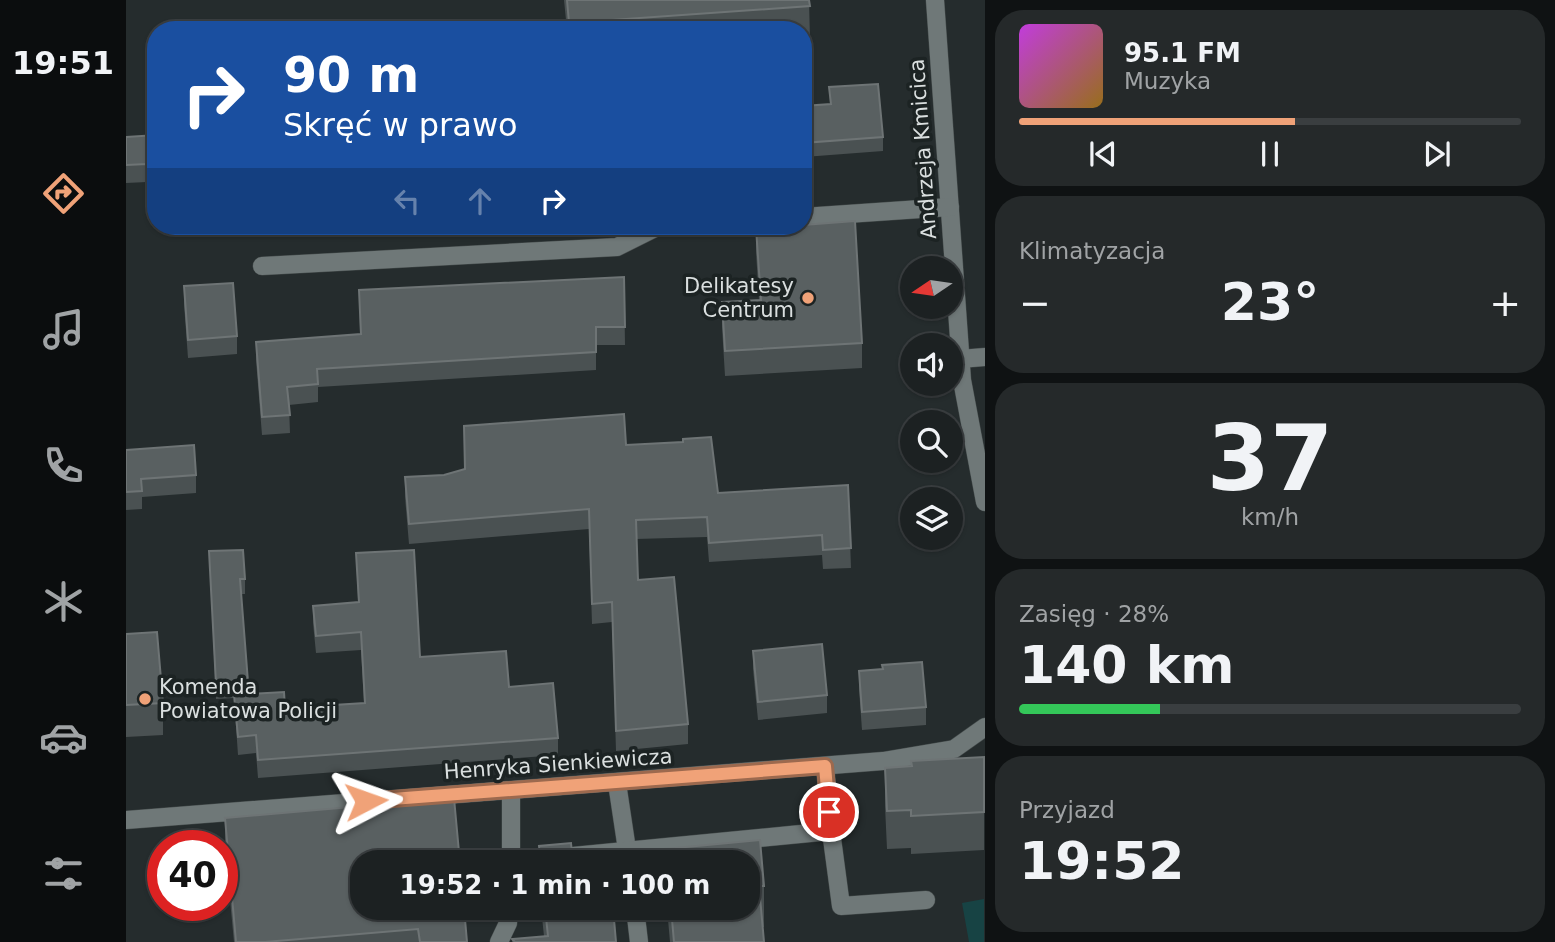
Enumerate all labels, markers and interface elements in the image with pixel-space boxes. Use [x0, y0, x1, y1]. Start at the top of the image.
text: 95.1 FM [1124, 38, 1241, 68]
text: 19:51 [12, 44, 114, 82]
text: 90 m [283, 47, 419, 104]
icon: right [168, 49, 259, 140]
street label: Andrzeja Kmicica [905, 58, 941, 240]
text: Muzyka [1124, 68, 1211, 94]
text: Skręć w prawo [283, 106, 518, 144]
icon: previous [1084, 135, 1122, 173]
icon: pause [1251, 135, 1289, 173]
icon: next [1418, 135, 1456, 173]
icon: directions [39, 169, 88, 218]
icon: left [388, 182, 426, 220]
icon: ahead [461, 182, 499, 220]
icon: right [534, 182, 572, 220]
text: Klimatyzacja [1019, 238, 1165, 264]
north arrow [900, 256, 962, 318]
map controls [900, 256, 963, 550]
text: 23° [1221, 272, 1319, 332]
place label: Delikatesy Centrum [684, 274, 794, 322]
text: − [1019, 281, 1051, 325]
text: + [1489, 281, 1521, 325]
marker: Delikatesy Centrum [800, 290, 816, 306]
icon: music [39, 305, 88, 354]
button: sound [900, 333, 963, 396]
text: 37 [1207, 406, 1333, 511]
button: search [900, 410, 963, 473]
icon: phone [39, 441, 88, 490]
button: layers [900, 487, 963, 550]
text: km/h [1241, 504, 1299, 530]
icon: climate [39, 577, 88, 626]
text: Zasięg · 28% [1019, 601, 1169, 627]
text: 140 km [1019, 635, 1234, 695]
place label: Komenda Powiatowa Policji [159, 675, 337, 723]
marker: Komenda Powiatowa Policji [137, 691, 153, 707]
icon: car [39, 713, 88, 762]
street label: Henryka Sienkiewicza [443, 744, 673, 784]
position arrow [329, 764, 403, 838]
pin [799, 782, 859, 842]
icon: arrive [810, 793, 848, 831]
text: Przyjazd [1019, 797, 1115, 823]
speed limit sign: 40 [147, 830, 238, 921]
text: 19:52 [1019, 831, 1185, 891]
icon: filters [39, 849, 88, 898]
text: 19:52 · 1 min · 100 m [400, 870, 710, 900]

